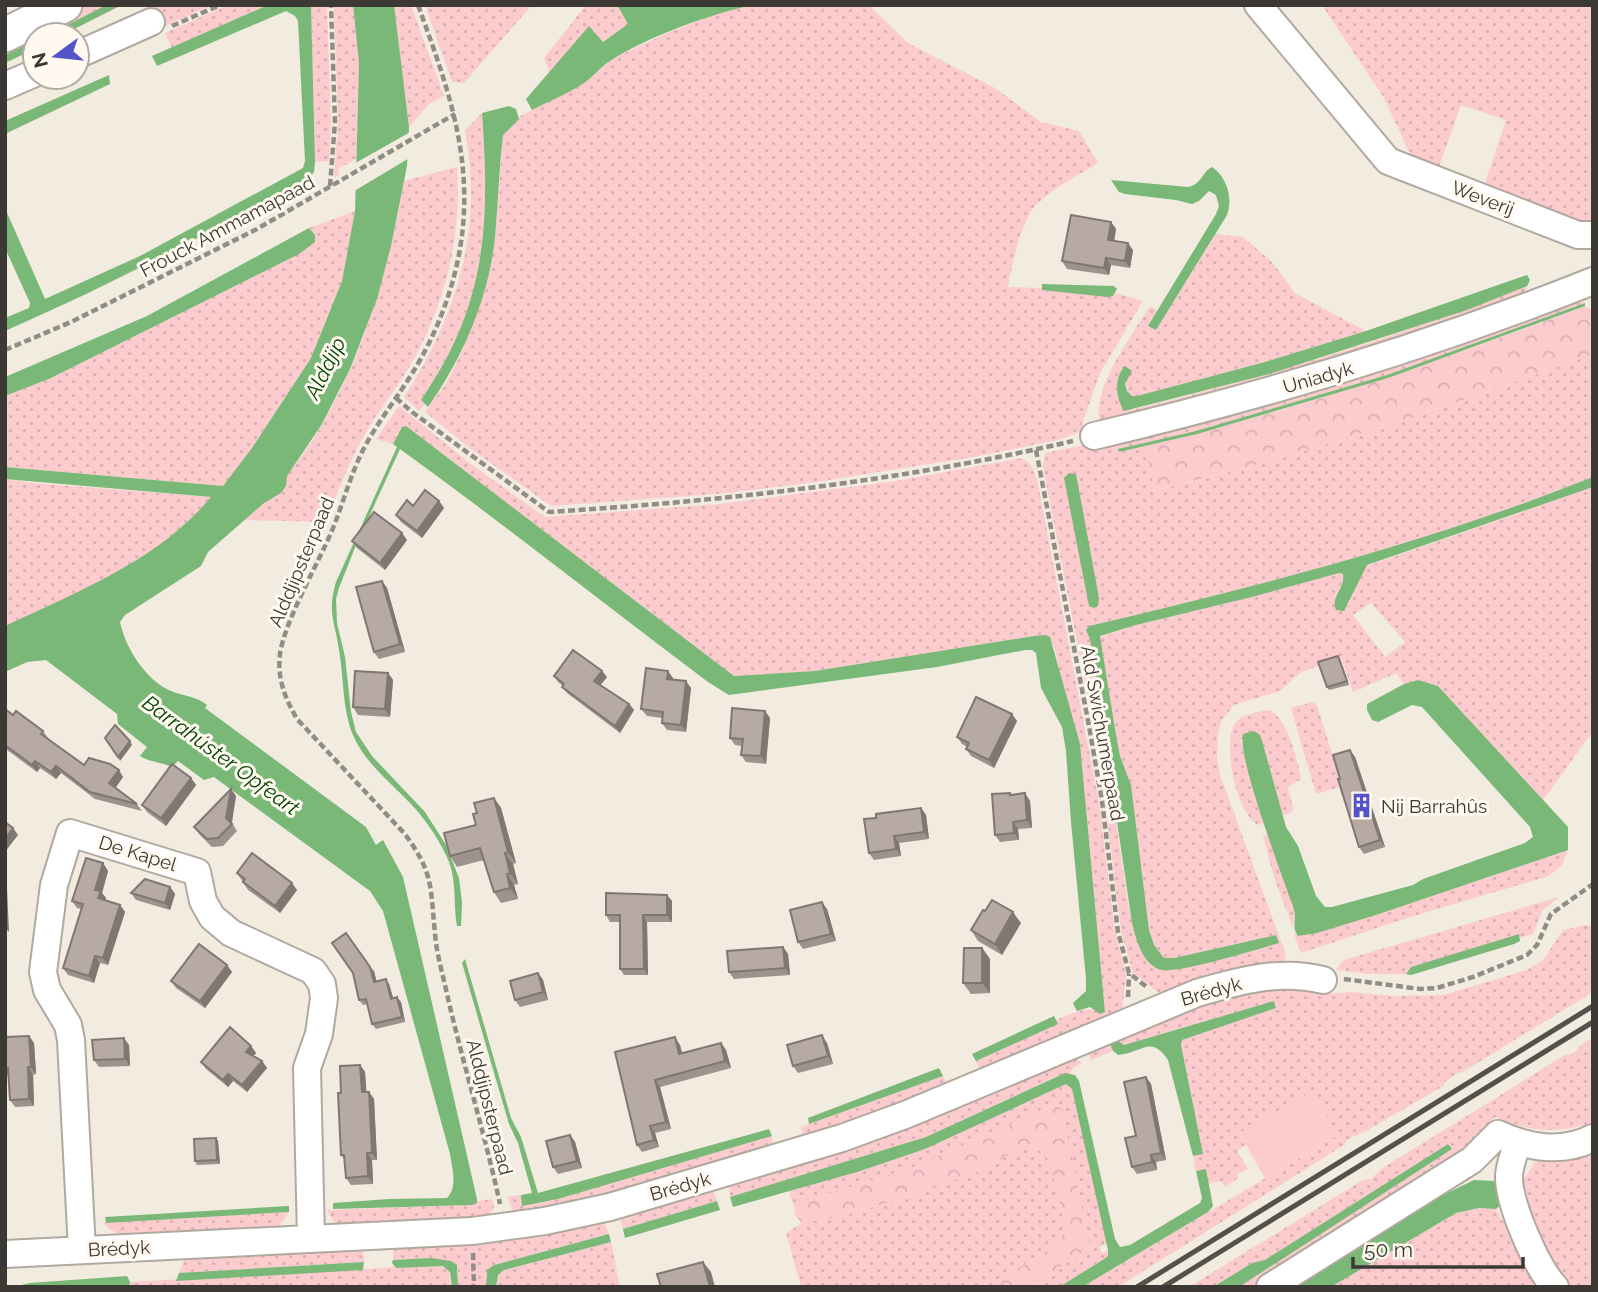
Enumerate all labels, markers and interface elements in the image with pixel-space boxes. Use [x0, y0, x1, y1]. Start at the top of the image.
north arrow [21, 21, 91, 91]
text: N [27, 51, 52, 70]
street label: Frouck Ammamapaad [136, 171, 318, 281]
street label: Weverij [1448, 176, 1518, 220]
water label: Alddjip [299, 333, 351, 404]
street label: Uniadyk [1280, 357, 1356, 397]
street label: Alddjipsterpaad [264, 494, 338, 630]
street label: Ald Swichumerpaad [1077, 644, 1129, 822]
water label: Barrahúster Opfeart [138, 690, 304, 820]
building icon: Nij Barrahûs [1347, 792, 1375, 820]
place label: Nij Barrahûs [1381, 795, 1487, 817]
street label: De Kapel [96, 831, 180, 875]
street label: Brédyk [1178, 972, 1244, 1010]
street label: Alddjipsterpaad [462, 1037, 518, 1177]
street label: Brédyk [647, 1167, 713, 1205]
scale bar [1353, 1226, 1523, 1270]
street label: Brédyk [87, 1235, 151, 1261]
text: 50 m [1364, 1237, 1413, 1262]

